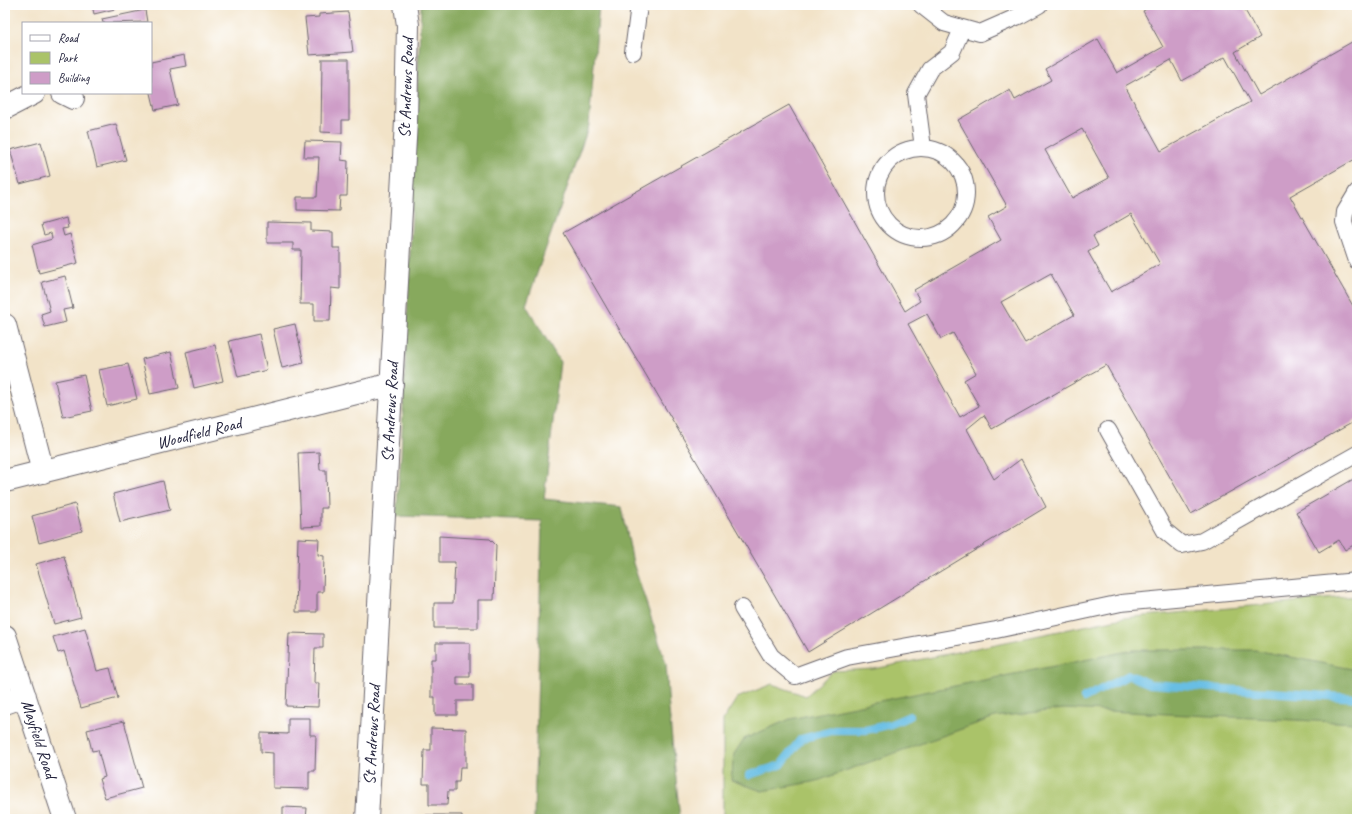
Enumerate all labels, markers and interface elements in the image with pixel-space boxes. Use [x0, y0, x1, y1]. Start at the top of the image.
legend [22, 22, 152, 94]
text: Road [58, 30, 80, 46]
street label: St Andrews Road [394, 35, 418, 138]
text: Park [58, 50, 79, 66]
text: Building [58, 70, 90, 86]
street label: St Andrews Road [377, 359, 403, 463]
street label: Woodfield Road [155, 412, 246, 454]
street label: St Andrews Road [359, 682, 385, 786]
street label: Mayfield Road [16, 697, 62, 783]

